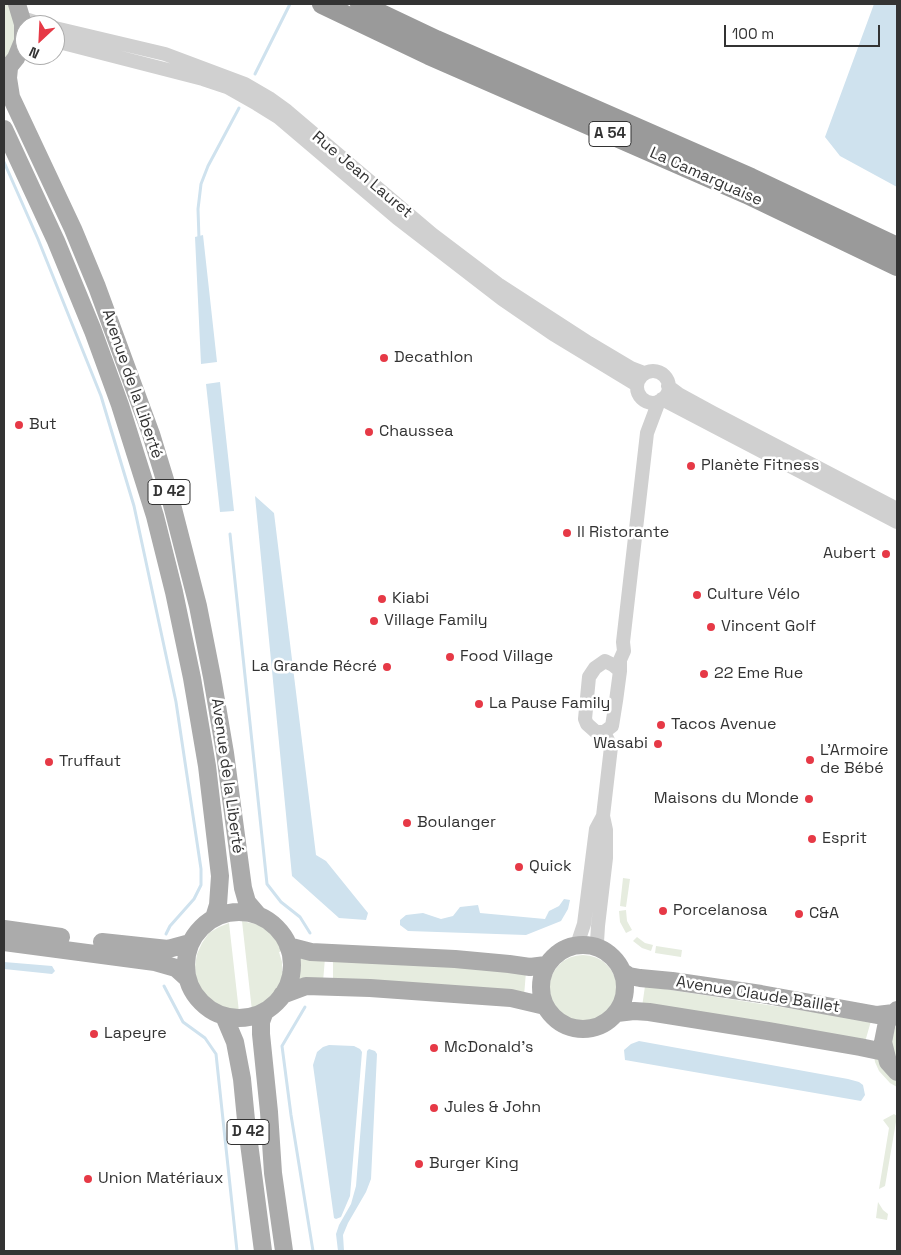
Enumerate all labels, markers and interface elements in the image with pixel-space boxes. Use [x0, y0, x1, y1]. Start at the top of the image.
north arrow [15, 15, 65, 65]
scale bar [726, 15, 882, 47]
text: 100 m [732, 24, 774, 43]
text: N [26, 43, 42, 63]
road number: A 54 [589, 122, 631, 146]
street label: Rue Jean Lauret [308, 127, 416, 223]
street label: La Camarguaise [647, 144, 765, 210]
street label: Avenue de la Liberté [97, 307, 167, 461]
place label: Decathlon [394, 348, 473, 368]
marker: Decathlon [378, 352, 390, 364]
place label: But [29, 415, 57, 435]
marker: But [13, 419, 25, 431]
place label: Chaussea [379, 422, 453, 442]
marker: Chaussea [363, 426, 375, 438]
place label: Planète Fitness [701, 456, 819, 476]
marker: Planète Fitness [685, 460, 697, 472]
road number: D 42 [148, 480, 190, 504]
place label: Il Ristorante [577, 523, 669, 543]
marker: Il Ristorante [561, 527, 573, 539]
place label: Aubert [823, 544, 876, 564]
marker: Aubert [880, 548, 892, 560]
place label: Culture Vélo [707, 585, 800, 605]
place label: Kiabi [392, 589, 429, 609]
marker: Culture Vélo [691, 589, 703, 601]
marker: Kiabi [376, 593, 388, 605]
place label: Village Family [384, 611, 488, 631]
marker: Village Family [368, 615, 380, 627]
place label: Vincent Golf [721, 617, 816, 637]
marker: Vincent Golf [705, 621, 717, 633]
place label: Food Village [460, 647, 553, 667]
marker: Food Village [444, 651, 456, 663]
place label: La Grande Récré [251, 657, 377, 677]
marker: La Grande Récré [381, 661, 393, 673]
place label: 22 Eme Rue [714, 664, 803, 684]
marker: 22 Eme Rue [698, 668, 710, 680]
place label: La Pause Family [489, 694, 610, 714]
street label: Avenue de la Liberté [207, 697, 247, 855]
marker: La Pause Family [473, 698, 485, 710]
place label: Tacos Avenue [671, 715, 777, 735]
marker: Tacos Avenue [655, 719, 667, 731]
place label: Wasabi [593, 734, 648, 754]
marker: Wasabi [652, 738, 664, 750]
place label: L'Armoire de Bébé [820, 741, 889, 779]
place label: Truffaut [59, 752, 121, 772]
marker: L'Armoire de Bébé [804, 754, 816, 766]
marker: Truffaut [43, 756, 55, 768]
place label: Maisons du Monde [654, 789, 799, 809]
marker: Maisons du Monde [803, 793, 815, 805]
place label: Boulanger [417, 813, 496, 833]
marker: Boulanger [401, 817, 413, 829]
place label: Esprit [822, 829, 867, 849]
marker: Esprit [806, 833, 818, 845]
place label: Quick [529, 857, 572, 877]
marker: Quick [513, 861, 525, 873]
place label: Porcelanosa [673, 901, 767, 921]
place label: C&A [809, 904, 839, 924]
marker: Porcelanosa [657, 905, 669, 917]
marker: C&A [793, 908, 805, 920]
street label: Avenue Claude Baillet [675, 973, 841, 1017]
place label: Lapeyre [104, 1024, 167, 1044]
marker: Lapeyre [88, 1028, 100, 1040]
place label: McDonald's [444, 1038, 534, 1058]
marker: McDonald's [428, 1042, 440, 1054]
place label: Jules & John [444, 1098, 541, 1118]
marker: Jules & John [428, 1102, 440, 1114]
road number: D 42 [227, 1120, 269, 1144]
place label: Burger King [429, 1154, 519, 1174]
marker: Burger King [413, 1158, 425, 1170]
place label: Union Matériaux [98, 1169, 223, 1189]
marker: Union Matériaux [82, 1173, 94, 1185]

